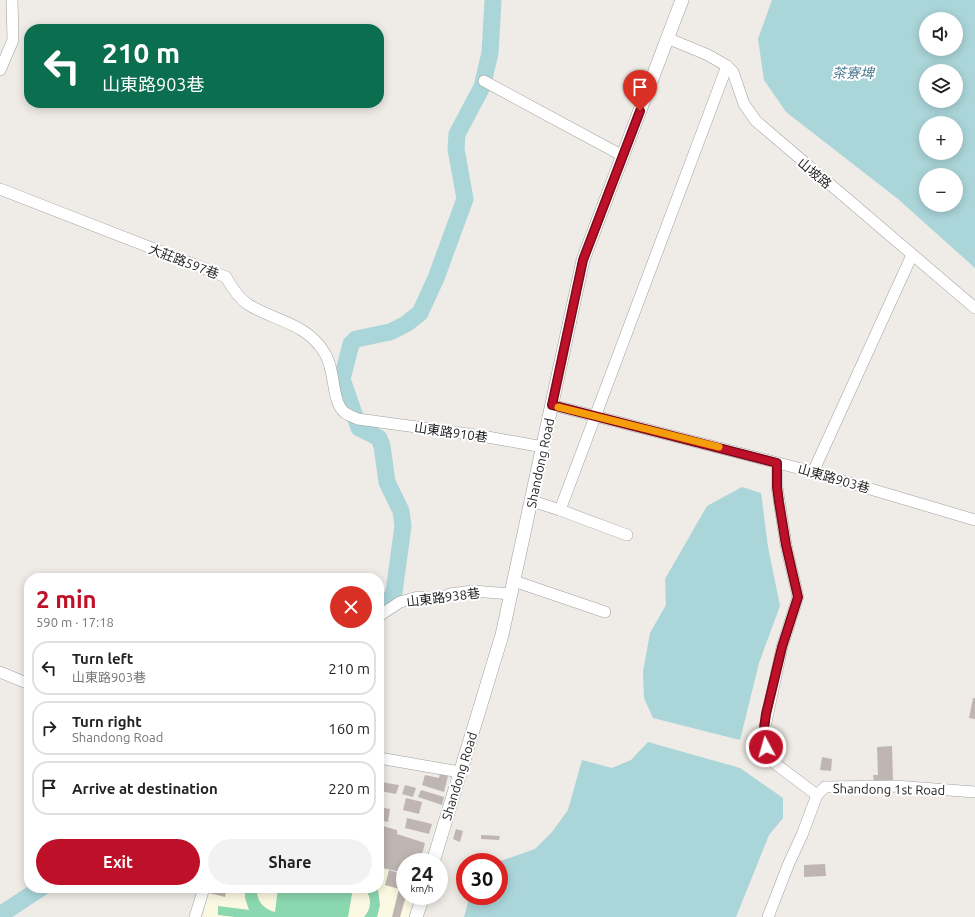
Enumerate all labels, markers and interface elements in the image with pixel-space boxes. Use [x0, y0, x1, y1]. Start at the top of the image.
map controls [919, 12, 963, 212]
button: sound [919, 12, 963, 56]
text: 210 m [102, 37, 180, 68]
icon: left [36, 40, 88, 92]
button: layers [919, 64, 963, 108]
water label: 茶寮埤 [832, 65, 876, 81]
pin [623, 70, 657, 111]
text: 山東路903巷 [102, 74, 204, 94]
icon: arrive [629, 76, 651, 98]
button: + [919, 116, 963, 160]
street label: 山坡路 [796, 155, 834, 191]
button: − [919, 168, 963, 212]
street label: 大莊路597巷 [147, 241, 221, 281]
street label: Shandong Road [524, 417, 556, 509]
street label: 山東路910巷 [413, 420, 489, 444]
street label: 山東路903巷 [797, 461, 871, 495]
text: 2 min [36, 586, 97, 613]
button: close [330, 586, 372, 628]
street label: 山東路938巷 [405, 586, 481, 608]
text: 590 m · 17:18 [36, 615, 114, 629]
text: Turn left [72, 650, 133, 667]
icon: left [38, 657, 60, 679]
text: 210 m [328, 660, 370, 677]
text: 山東路903巷 [72, 670, 146, 684]
text: Turn right [72, 713, 142, 730]
icon: right [38, 717, 60, 739]
text: 160 m [328, 720, 370, 737]
position arrow [745, 726, 787, 768]
text: Shandong Road [72, 730, 163, 744]
street label: Shandong Road [439, 730, 479, 822]
icon: arrive [38, 777, 60, 799]
text: Arrive at destination [72, 780, 218, 797]
text: 220 m [328, 780, 370, 797]
street label: Shandong 1st Road [833, 781, 945, 797]
button: Exit [36, 839, 200, 885]
button: Share [208, 839, 372, 885]
speed limit sign: 30 [456, 853, 508, 905]
text: 24 [411, 862, 433, 885]
text: km/h [410, 883, 434, 894]

